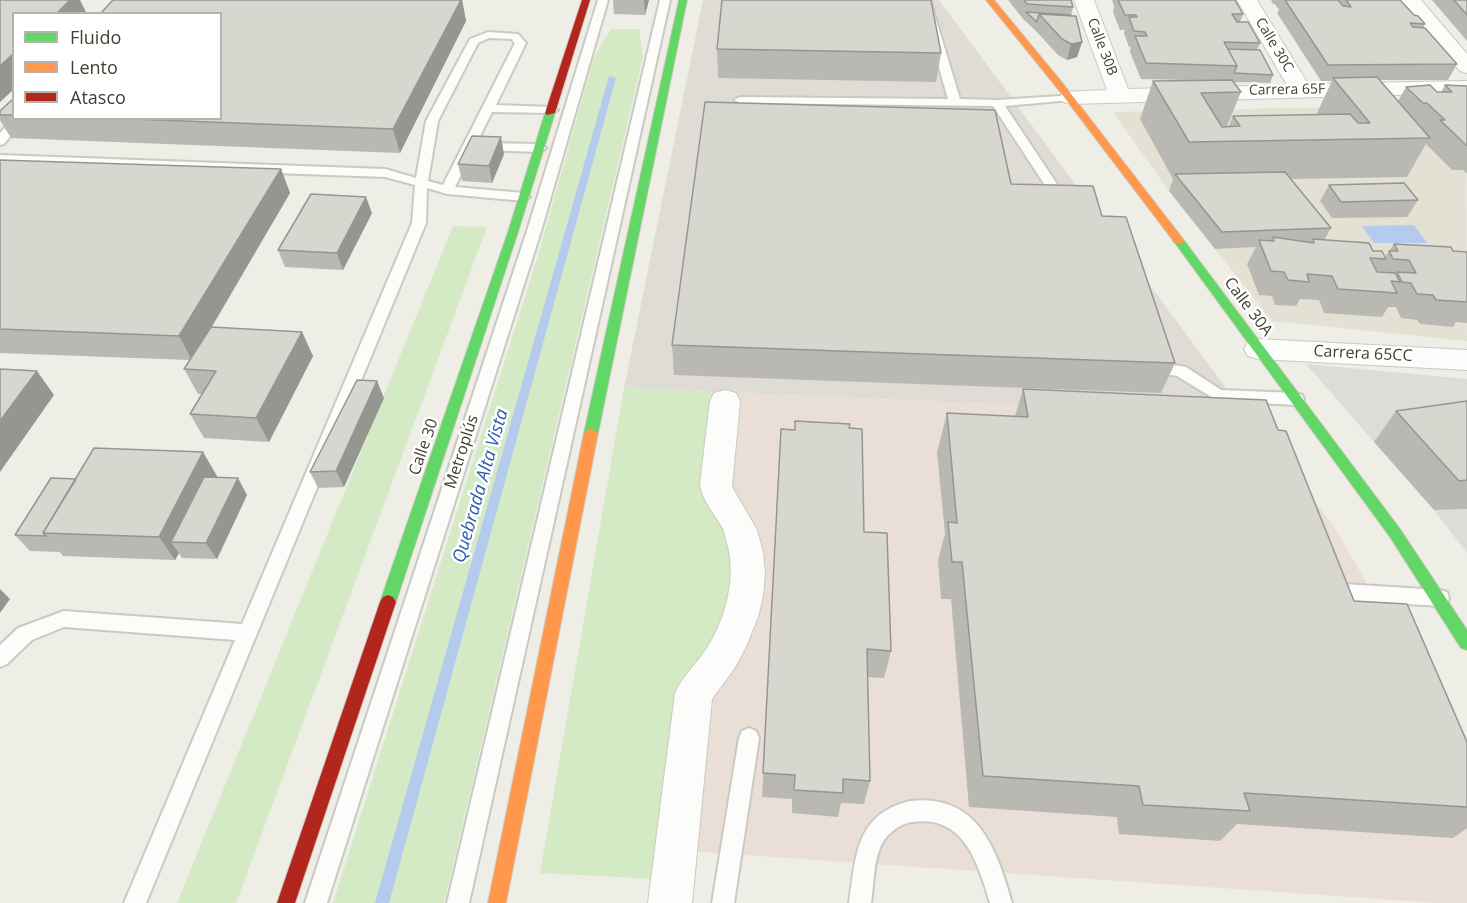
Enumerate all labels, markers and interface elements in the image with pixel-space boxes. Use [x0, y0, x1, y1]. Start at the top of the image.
legend [12, 12, 222, 120]
street label: Calle 30C [1251, 15, 1297, 75]
street label: Calle 30B [1083, 16, 1121, 78]
text: Fluido [70, 25, 121, 49]
text: Lento [70, 55, 118, 79]
street label: Carrera 65F [1249, 81, 1325, 99]
text: Atasco [70, 85, 126, 109]
street label: Calle 30A [1220, 274, 1276, 340]
street label: Carrera 65CC [1313, 342, 1413, 366]
water label: Quebrada Alta Vista [449, 407, 513, 565]
street label: Metroplús [441, 413, 483, 491]
street label: Calle 30 [405, 416, 443, 478]

